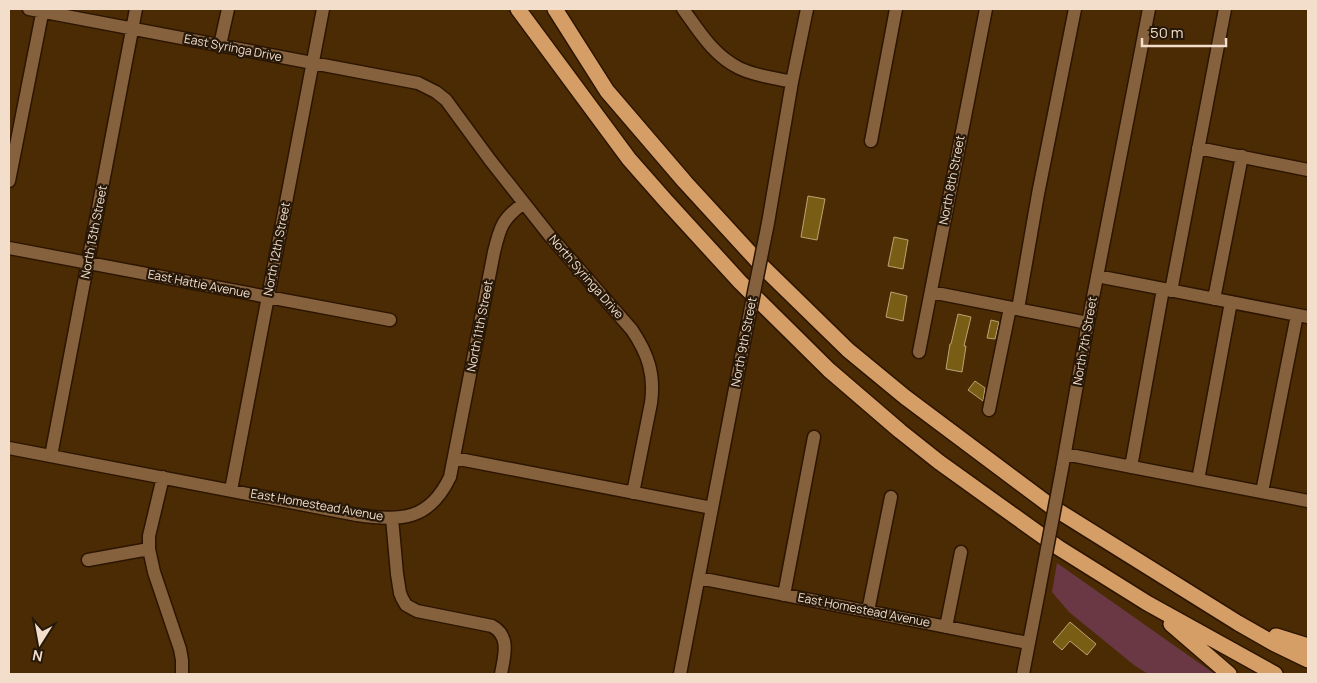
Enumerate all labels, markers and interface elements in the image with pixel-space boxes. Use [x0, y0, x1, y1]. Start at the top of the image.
scale bar [1142, 15, 1226, 47]
text: 50 m [1150, 22, 1184, 43]
street label: East Syringa Drive [183, 30, 283, 65]
street label: North 8th Street [935, 134, 969, 226]
street label: North 13th Street [76, 184, 111, 280]
street label: North 12th Street [259, 200, 294, 297]
street label: North Syringa Drive [545, 231, 628, 322]
street label: East Hattie Avenue [146, 265, 252, 302]
street label: North 11th Street [462, 278, 497, 373]
street label: North 9th Street [726, 295, 761, 388]
street label: North 7th Street [1068, 295, 1101, 386]
street label: East Homestead Avenue [249, 484, 385, 525]
street label: East Homestead Avenue [796, 588, 932, 631]
north arrow [15, 618, 65, 668]
text: N [31, 646, 44, 667]

